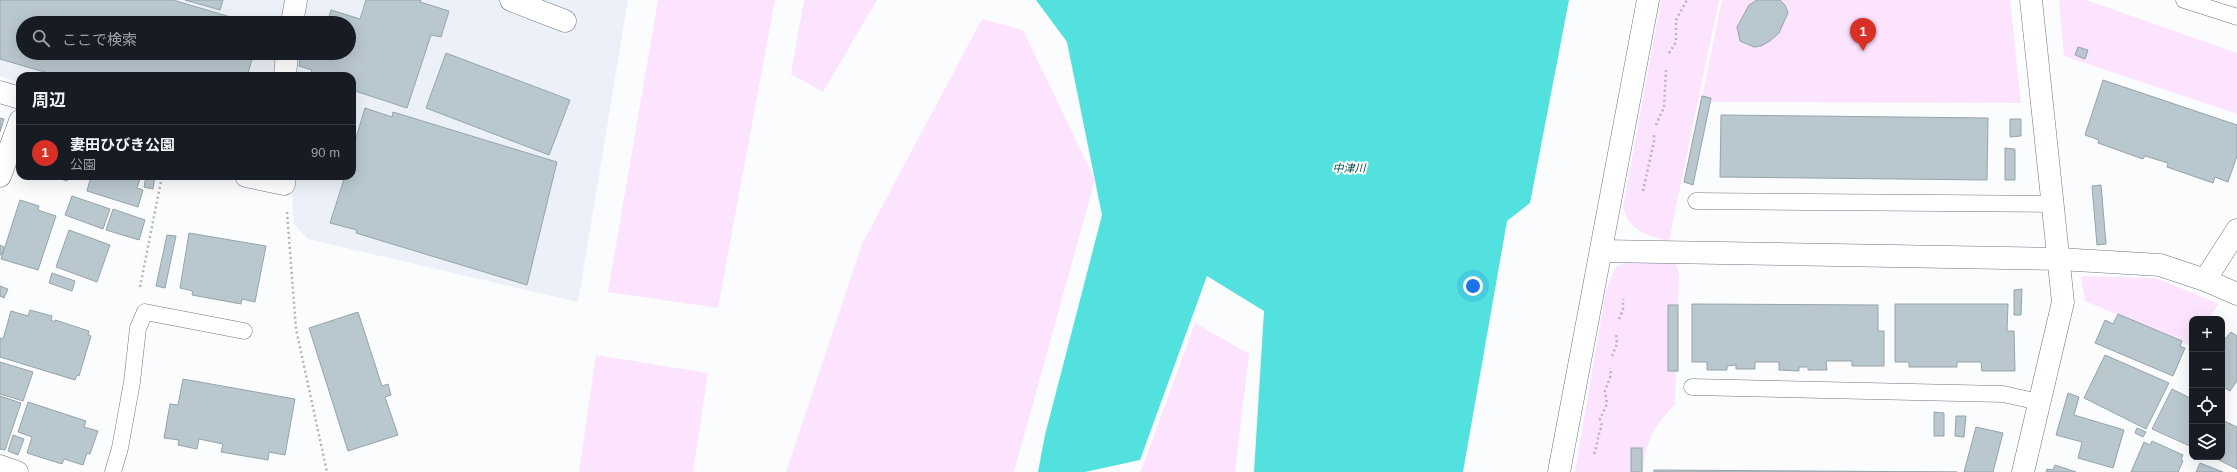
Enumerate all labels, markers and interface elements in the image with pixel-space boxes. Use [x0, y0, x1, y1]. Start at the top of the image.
search box [16, 16, 356, 60]
pin: 1 [1850, 18, 1876, 51]
icon: search [30, 27, 52, 49]
text: ここで検索 [62, 31, 137, 48]
text: 周辺 [32, 91, 66, 110]
text: 妻田ひびき公園 [70, 136, 175, 153]
text: 1 [41, 145, 49, 160]
text: 90 m [311, 145, 340, 160]
text: 公園 [70, 157, 96, 172]
water label: 中津川 [1333, 162, 1366, 174]
your location [1463, 276, 1483, 296]
map controls [2189, 316, 2225, 460]
button: + [2189, 316, 2225, 352]
button: − [2189, 352, 2225, 388]
button: locate [2189, 388, 2225, 424]
button: layers [2189, 424, 2225, 460]

